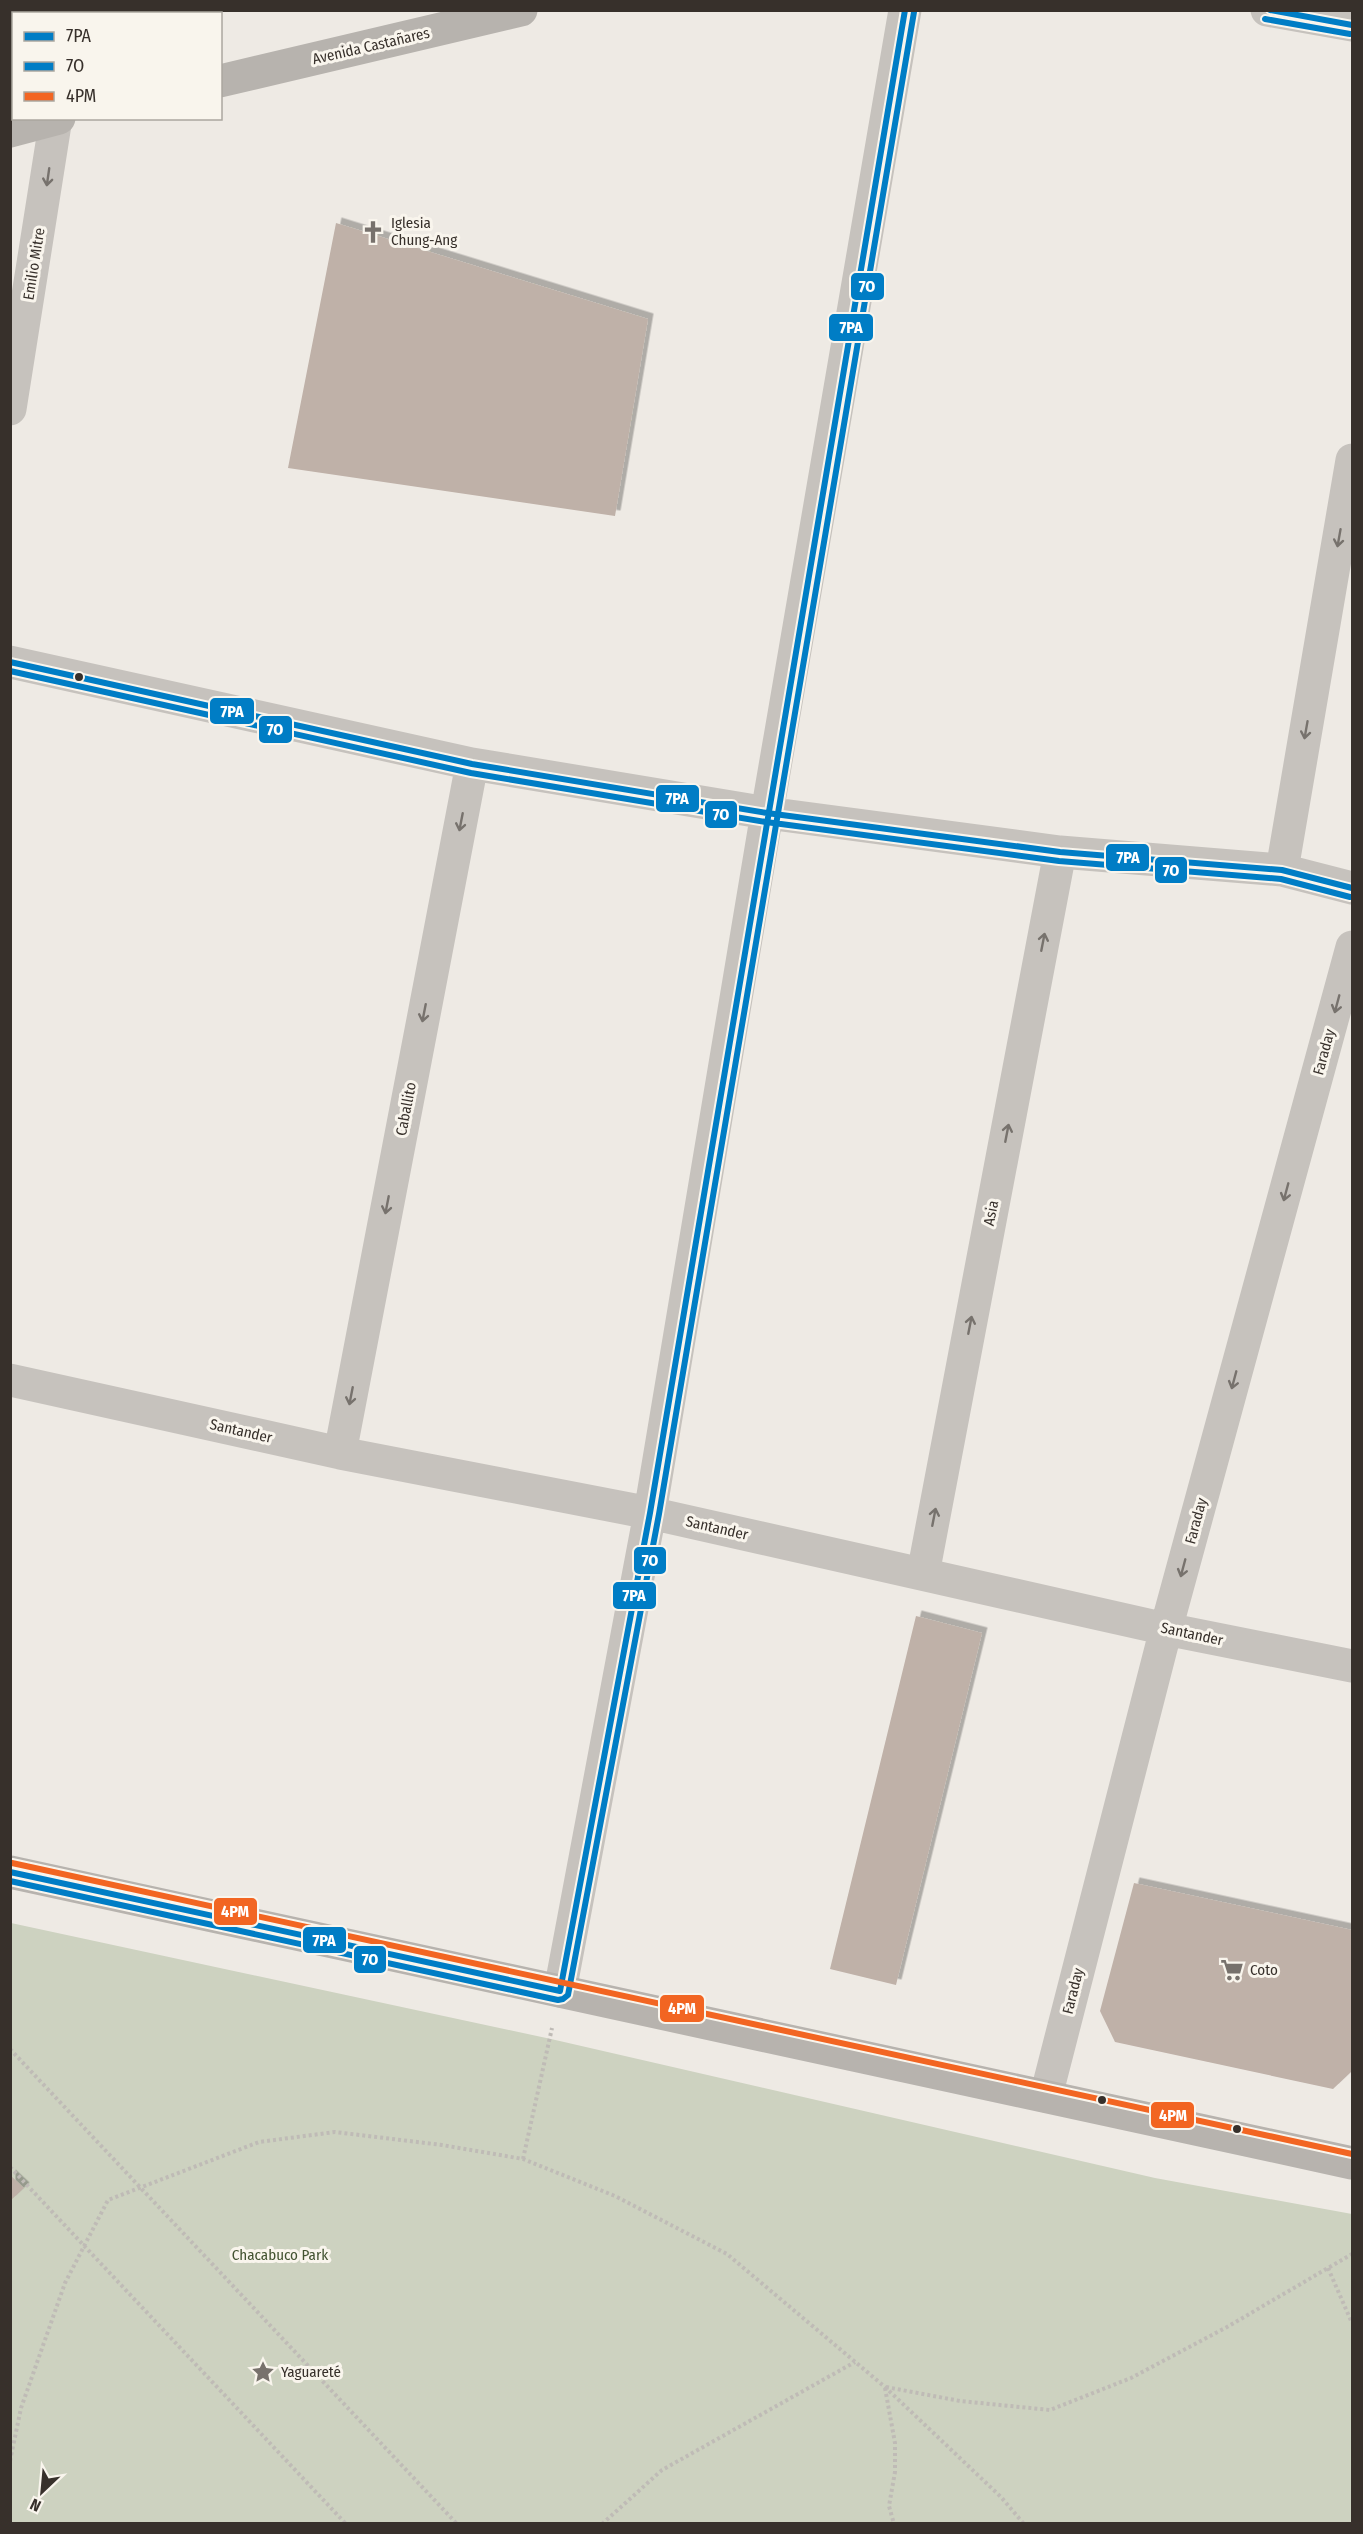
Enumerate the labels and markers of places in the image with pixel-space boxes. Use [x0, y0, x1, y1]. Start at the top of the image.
place label: Iglesia Chung-Ang [391, 214, 457, 249]
church icon: Iglesia Chung-Ang [360, 219, 386, 245]
unlabelled marker [73, 671, 85, 683]
supermarket icon: Coto [1219, 1957, 1245, 1983]
place label: Coto [1250, 1961, 1278, 1979]
unlabelled marker [1096, 2094, 1108, 2106]
unlabelled marker [1231, 2123, 1243, 2135]
place icon: Yaguareté [250, 2359, 276, 2385]
place label: Yaguareté [281, 2363, 341, 2381]

